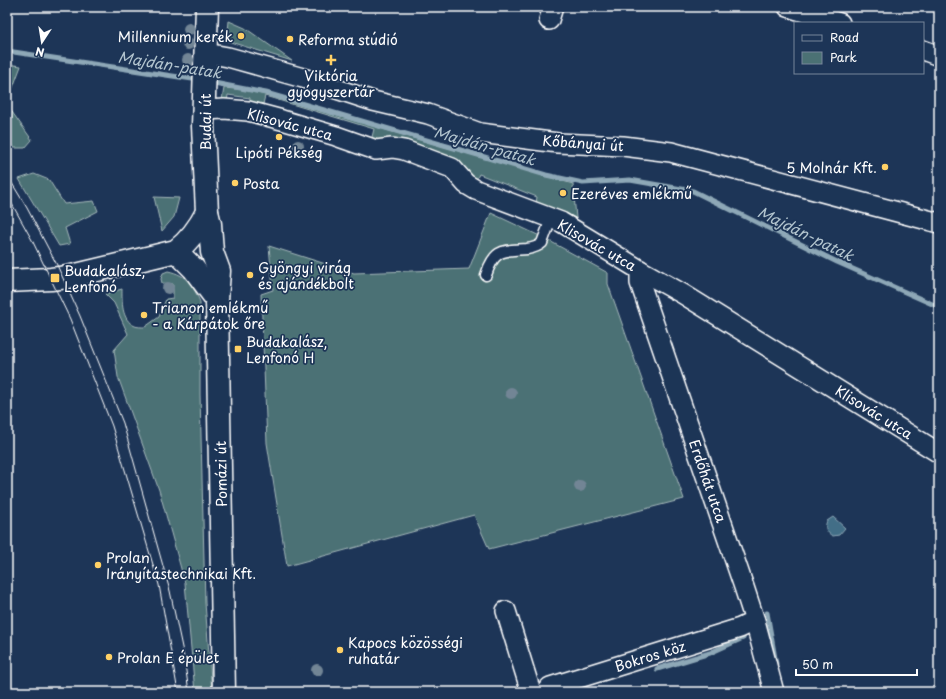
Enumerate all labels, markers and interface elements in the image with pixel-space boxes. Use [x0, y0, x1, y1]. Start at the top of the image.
north arrow [22, 22, 62, 62]
legend [794, 22, 924, 74]
place label: Millennium kerék [118, 26, 233, 47]
text: Road [830, 28, 859, 46]
place label: Reforma stúdió [298, 29, 398, 50]
marker: Millennium kerék [236, 31, 246, 41]
marker: Reforma stúdió [285, 34, 295, 44]
text: N [34, 43, 46, 61]
water label: Majdán-patak [117, 44, 224, 84]
text: Park [830, 48, 857, 66]
marker: Viktória gyógyszertár [326, 55, 336, 65]
place label: Viktória gyógyszertár [287, 65, 375, 102]
street label: Budai út [195, 93, 216, 151]
street label: Klisovác utca [245, 103, 335, 146]
water label: Majdán-patak [432, 120, 539, 171]
street label: Kőbányai út [542, 130, 625, 156]
marker: Lipóti Pékség [274, 132, 284, 142]
place label: Lipóti Pékség [235, 142, 323, 163]
place label: 5 Molnár Kft. [786, 157, 877, 178]
marker: 5 Molnár Kft. [880, 162, 890, 172]
place label: Posta [243, 173, 280, 194]
marker: Posta [230, 178, 240, 188]
place label: Ezeréves emlékmű [571, 183, 692, 204]
marker: Ezeréves emlékmű [558, 188, 568, 198]
water label: Majdán-patak [754, 200, 859, 267]
street label: Klisovác utca [554, 214, 640, 276]
place label: Gyöngyi virág és ajándékbolt [258, 257, 354, 294]
place label: Budakalász, Lenfonó [64, 260, 145, 297]
marker: Gyöngyi virág és ajándékbolt [245, 270, 255, 280]
marker: Budakalász, Lenfonó [49, 272, 61, 284]
place label: Trianon emlékmű - a Kárpátok őre [152, 297, 268, 334]
marker: Trianon emlékmű - a Kárpátok őre [139, 310, 149, 320]
place label: Budakalász, Lenfonó H [246, 331, 327, 368]
marker: Budakalász, Lenfonó H [233, 344, 243, 354]
street label: Klisovác utca [831, 380, 917, 444]
street label: Erdőhát utca [684, 437, 732, 525]
street label: Pomázi út [210, 440, 232, 507]
place label: Prolan Irányítástechnikai Kft. [106, 547, 256, 584]
marker: Prolan Irányítástechnikai Kft. [93, 560, 103, 570]
place label: Kapocs közösségi ruhatár [348, 632, 463, 669]
street label: Bokros köz [612, 635, 688, 677]
marker: Kapocs közösségi ruhatár [335, 645, 345, 655]
place label: Prolan E épület [117, 647, 220, 668]
scale bar [796, 651, 917, 677]
marker: Prolan E épület [104, 652, 114, 662]
text: 50 m [802, 655, 833, 673]

